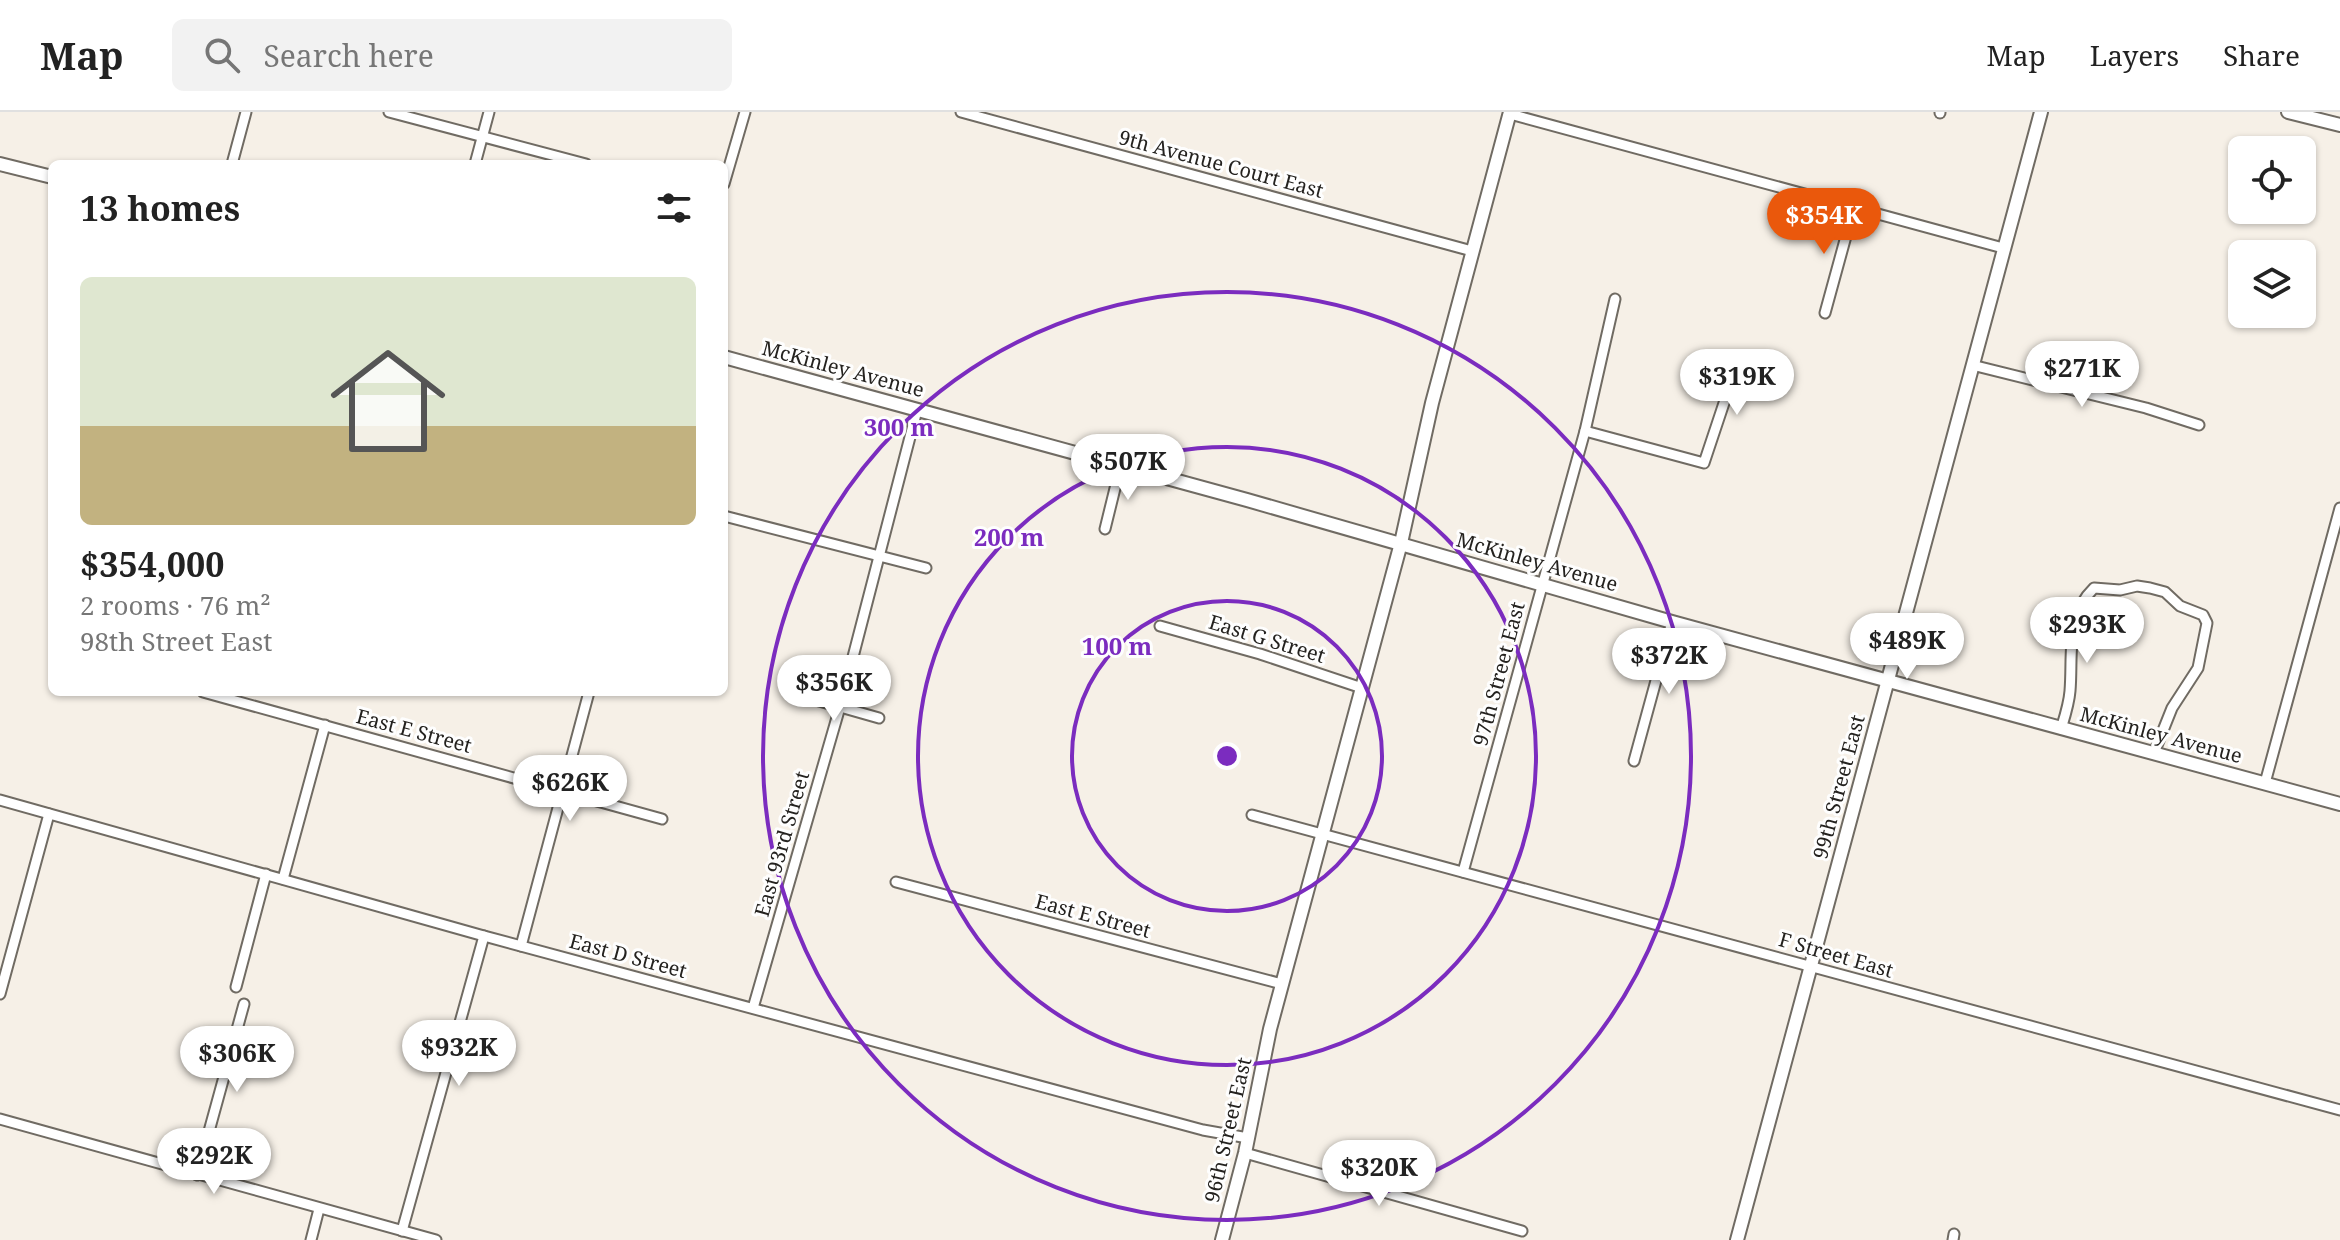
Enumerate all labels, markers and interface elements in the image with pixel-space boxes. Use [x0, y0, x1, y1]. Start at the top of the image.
search box [172, 19, 732, 91]
text: Map [40, 29, 124, 81]
icon: search [200, 33, 244, 77]
text: Search here [264, 35, 434, 76]
text: Map [1987, 36, 2046, 74]
text: Layers [2090, 36, 2179, 74]
text: Share [2223, 36, 2300, 74]
street label: 9th Avenue Court East [1116, 123, 1326, 204]
map controls [2228, 136, 2316, 328]
button: locate [2228, 136, 2316, 224]
text: 13 homes [80, 185, 240, 231]
icon: filters [652, 186, 696, 230]
pin: $354K [1768, 188, 1880, 256]
text: $354K [1785, 196, 1863, 232]
button: layers [2228, 240, 2316, 328]
icon: home [316, 329, 460, 473]
street label: McKinley Avenue [759, 334, 927, 403]
pin: $271K [2026, 341, 2138, 409]
pin: $319K [1681, 349, 1793, 417]
text: $271K [2043, 349, 2121, 385]
text: $319K [1698, 357, 1776, 393]
text: 300 m [864, 410, 935, 443]
pin: $507K [1072, 434, 1184, 502]
text: $507K [1089, 442, 1167, 478]
text: 200 m [974, 520, 1045, 553]
street label: McKinley Avenue [1453, 526, 1621, 597]
text: $354,000 [80, 541, 224, 587]
text: 2 rooms · 76 m² [80, 587, 271, 623]
pin: $293K [2031, 597, 2143, 665]
street label: 97th Street East [1466, 599, 1531, 749]
text: $293K [2048, 605, 2126, 641]
street label: East G Street [1206, 608, 1329, 669]
pin: $489K [1851, 613, 1963, 681]
text: $489K [1868, 621, 1946, 657]
text: 98th Street East [80, 623, 272, 659]
pin: $372K [1613, 628, 1725, 696]
text: 100 m [1082, 629, 1153, 662]
text: $372K [1630, 636, 1708, 672]
pin: $356K [778, 655, 890, 723]
text: $356K [795, 663, 873, 699]
street label: McKinley Avenue [2077, 700, 2245, 769]
street label: East E Street [353, 702, 475, 759]
street label: 99th Street East [1806, 712, 1871, 862]
centre of rings [1213, 742, 1241, 770]
pin: $626K [514, 755, 626, 823]
text: $626K [531, 763, 609, 799]
street label: East 93rd Street [748, 768, 815, 920]
street label: East E Street [1032, 887, 1154, 944]
street label: F Street East [1776, 925, 1896, 984]
street label: East D Street [566, 927, 690, 984]
pin: $932K [403, 1020, 515, 1088]
pin: $306K [181, 1026, 293, 1094]
text: $932K [420, 1028, 498, 1064]
text: $306K [198, 1034, 276, 1070]
street label: 96th Street East [1198, 1055, 1257, 1205]
pin: $292K [158, 1128, 270, 1196]
text: $292K [175, 1136, 253, 1172]
pin: $320K [1323, 1140, 1435, 1208]
text: $320K [1340, 1148, 1418, 1184]

